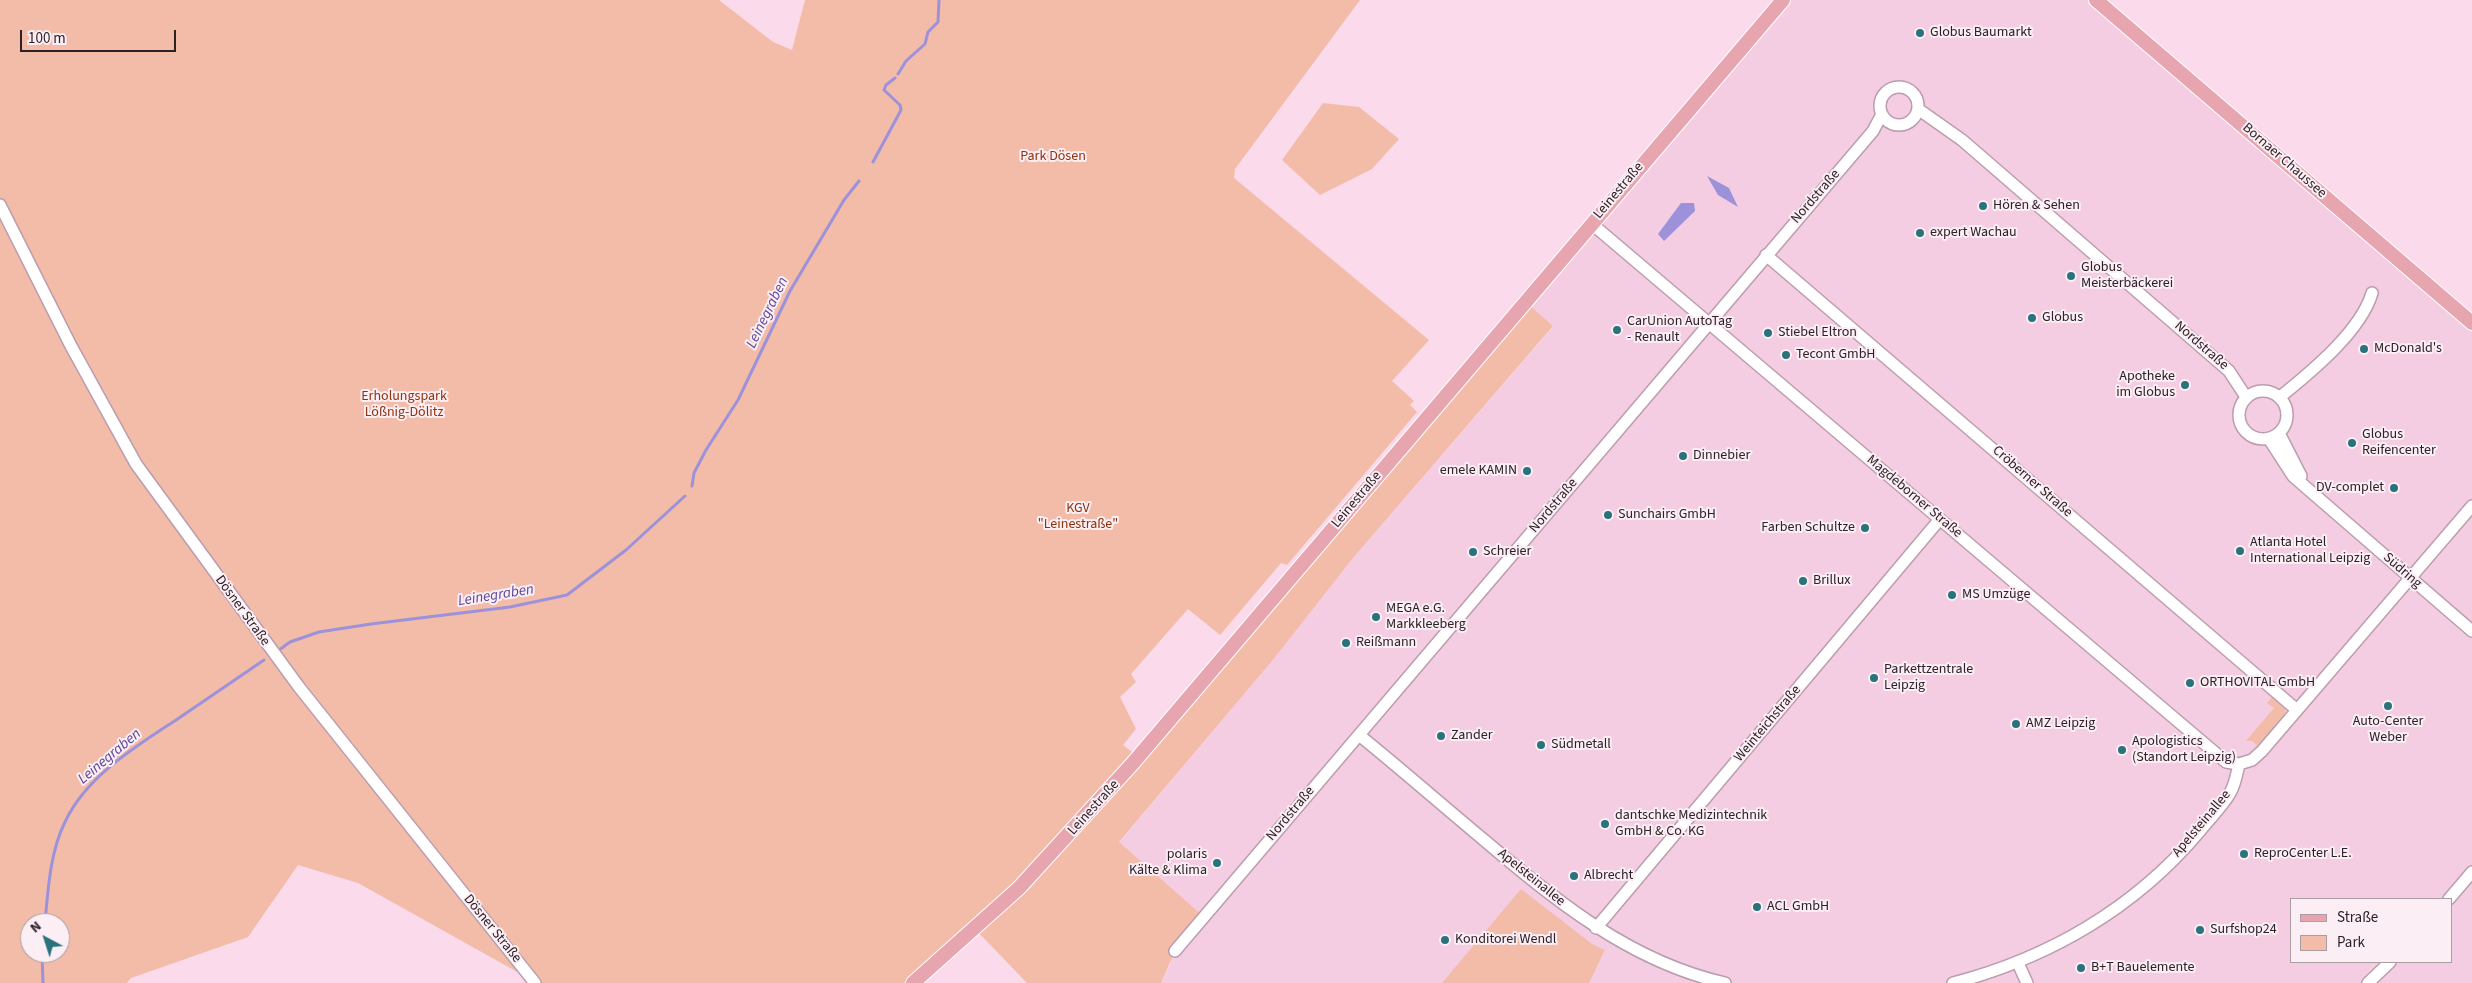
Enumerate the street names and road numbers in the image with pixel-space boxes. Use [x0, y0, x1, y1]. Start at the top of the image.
street label: Bornaer Chaussee [2239, 120, 2329, 202]
street label: Leinestraße [1591, 159, 1647, 223]
street label: Nordstraße [1788, 167, 1844, 227]
street label: Nordstraße [2171, 318, 2231, 374]
street label: Cröberner Straße [1989, 443, 2075, 521]
street label: Magdeborner Straße [1863, 452, 1965, 542]
street label: Leinestraße [1329, 468, 1385, 532]
street label: Nordstraße [1526, 475, 1582, 537]
street label: Südring [2379, 550, 2425, 592]
street label: Dösner Straße [211, 573, 273, 649]
street label: Weinteichstraße [1731, 682, 1805, 766]
street label: Leinestraße [1065, 777, 1123, 839]
street label: Nordstraße [1263, 783, 1319, 845]
street label: Apelsteinallee [2169, 787, 2235, 861]
street label: Apelsteinallee [1494, 846, 1568, 910]
street label: Dösner Straße [459, 892, 525, 966]

